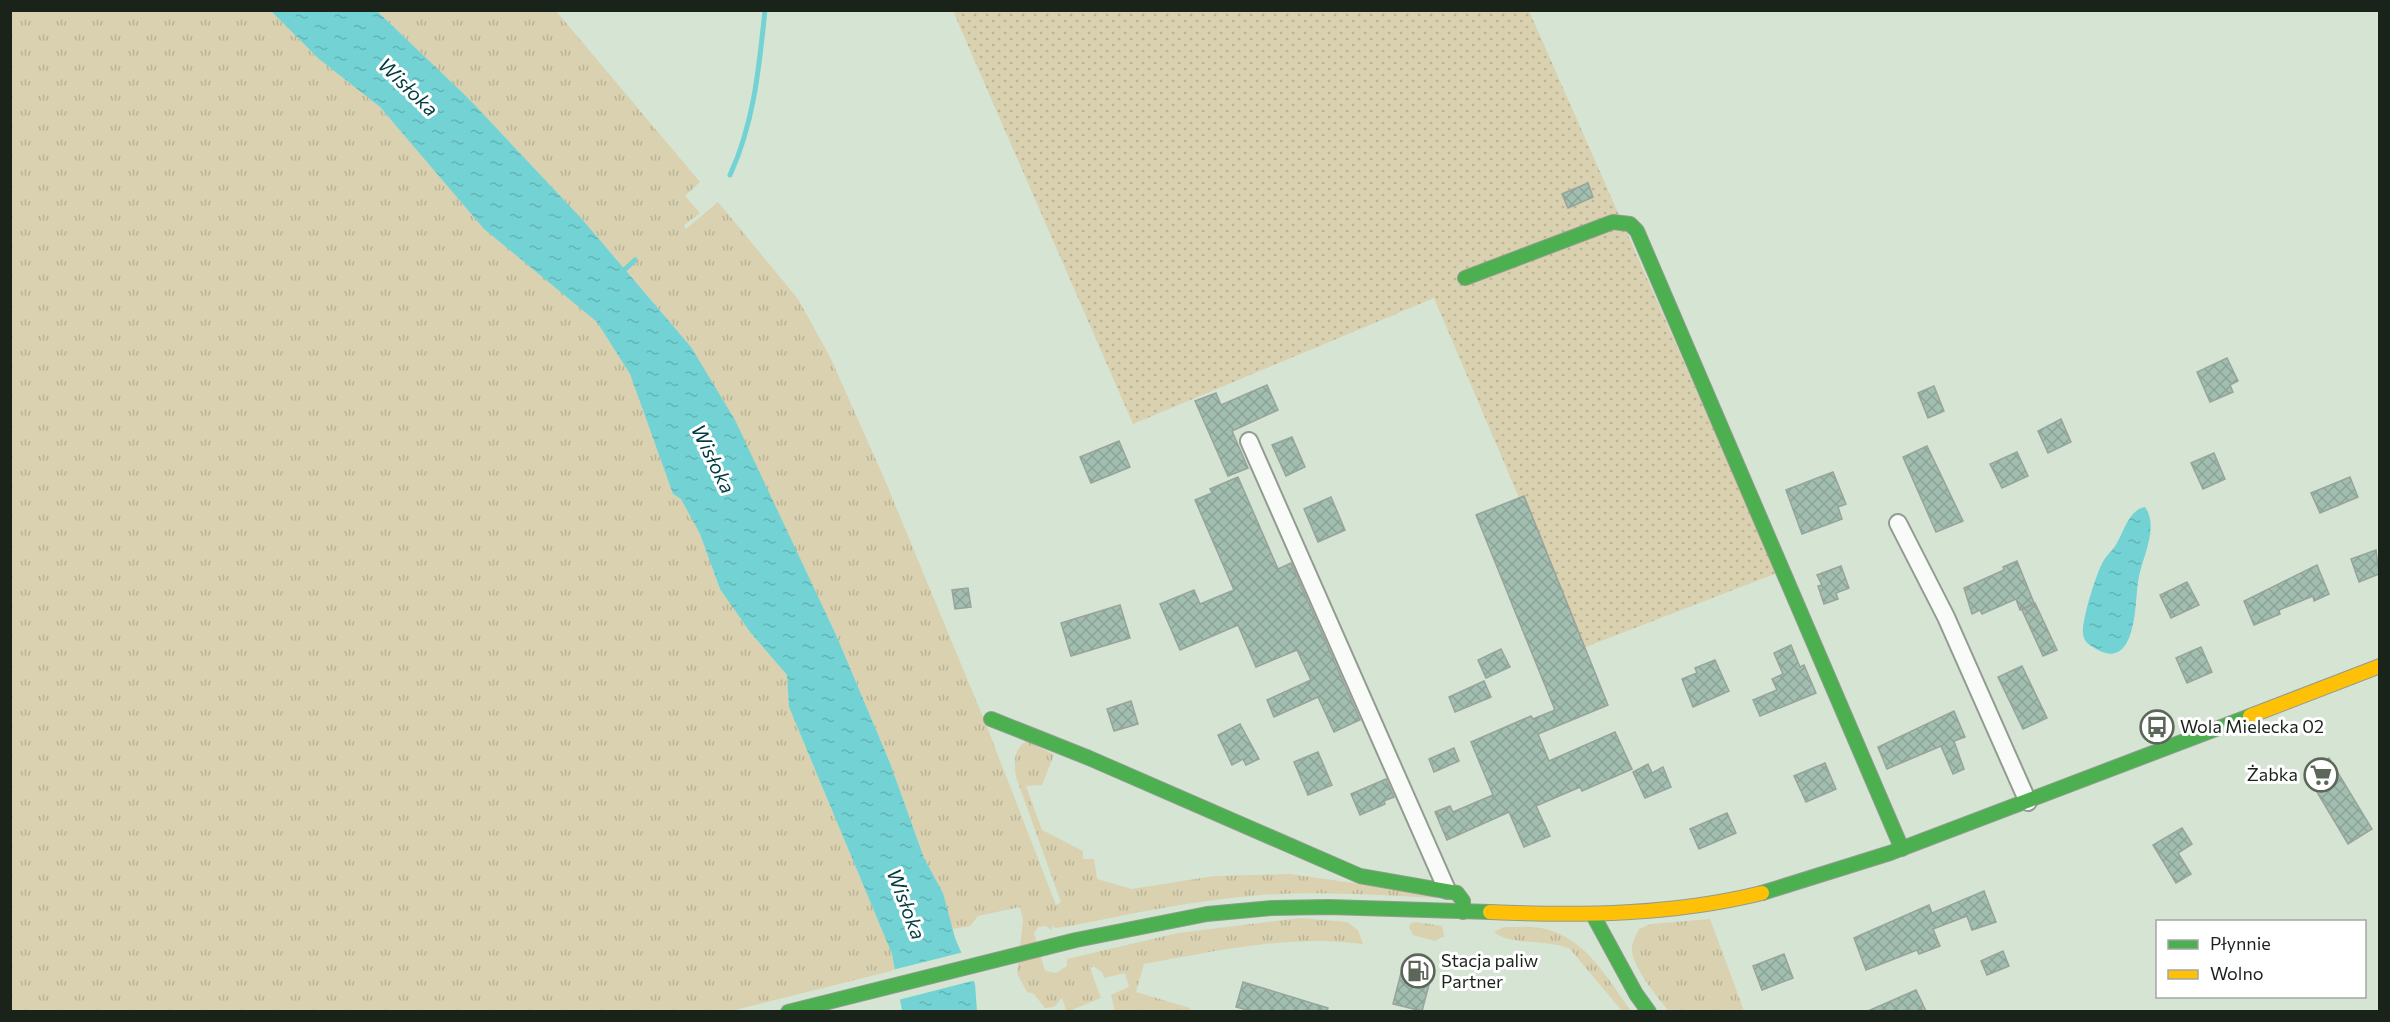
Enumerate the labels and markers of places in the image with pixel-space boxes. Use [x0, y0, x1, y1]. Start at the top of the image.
bus stop icon: Wola Mielecka 02 [2139, 709, 2175, 745]
place label: Wola Mielecka 02 [2180, 715, 2324, 737]
supermarket icon: Żabka [2303, 757, 2339, 793]
place label: Żabka [2247, 763, 2298, 785]
place label: Stacja paliw Partner [1441, 949, 1538, 992]
fuel station icon: Stacja paliw Partner [1400, 953, 1436, 989]

